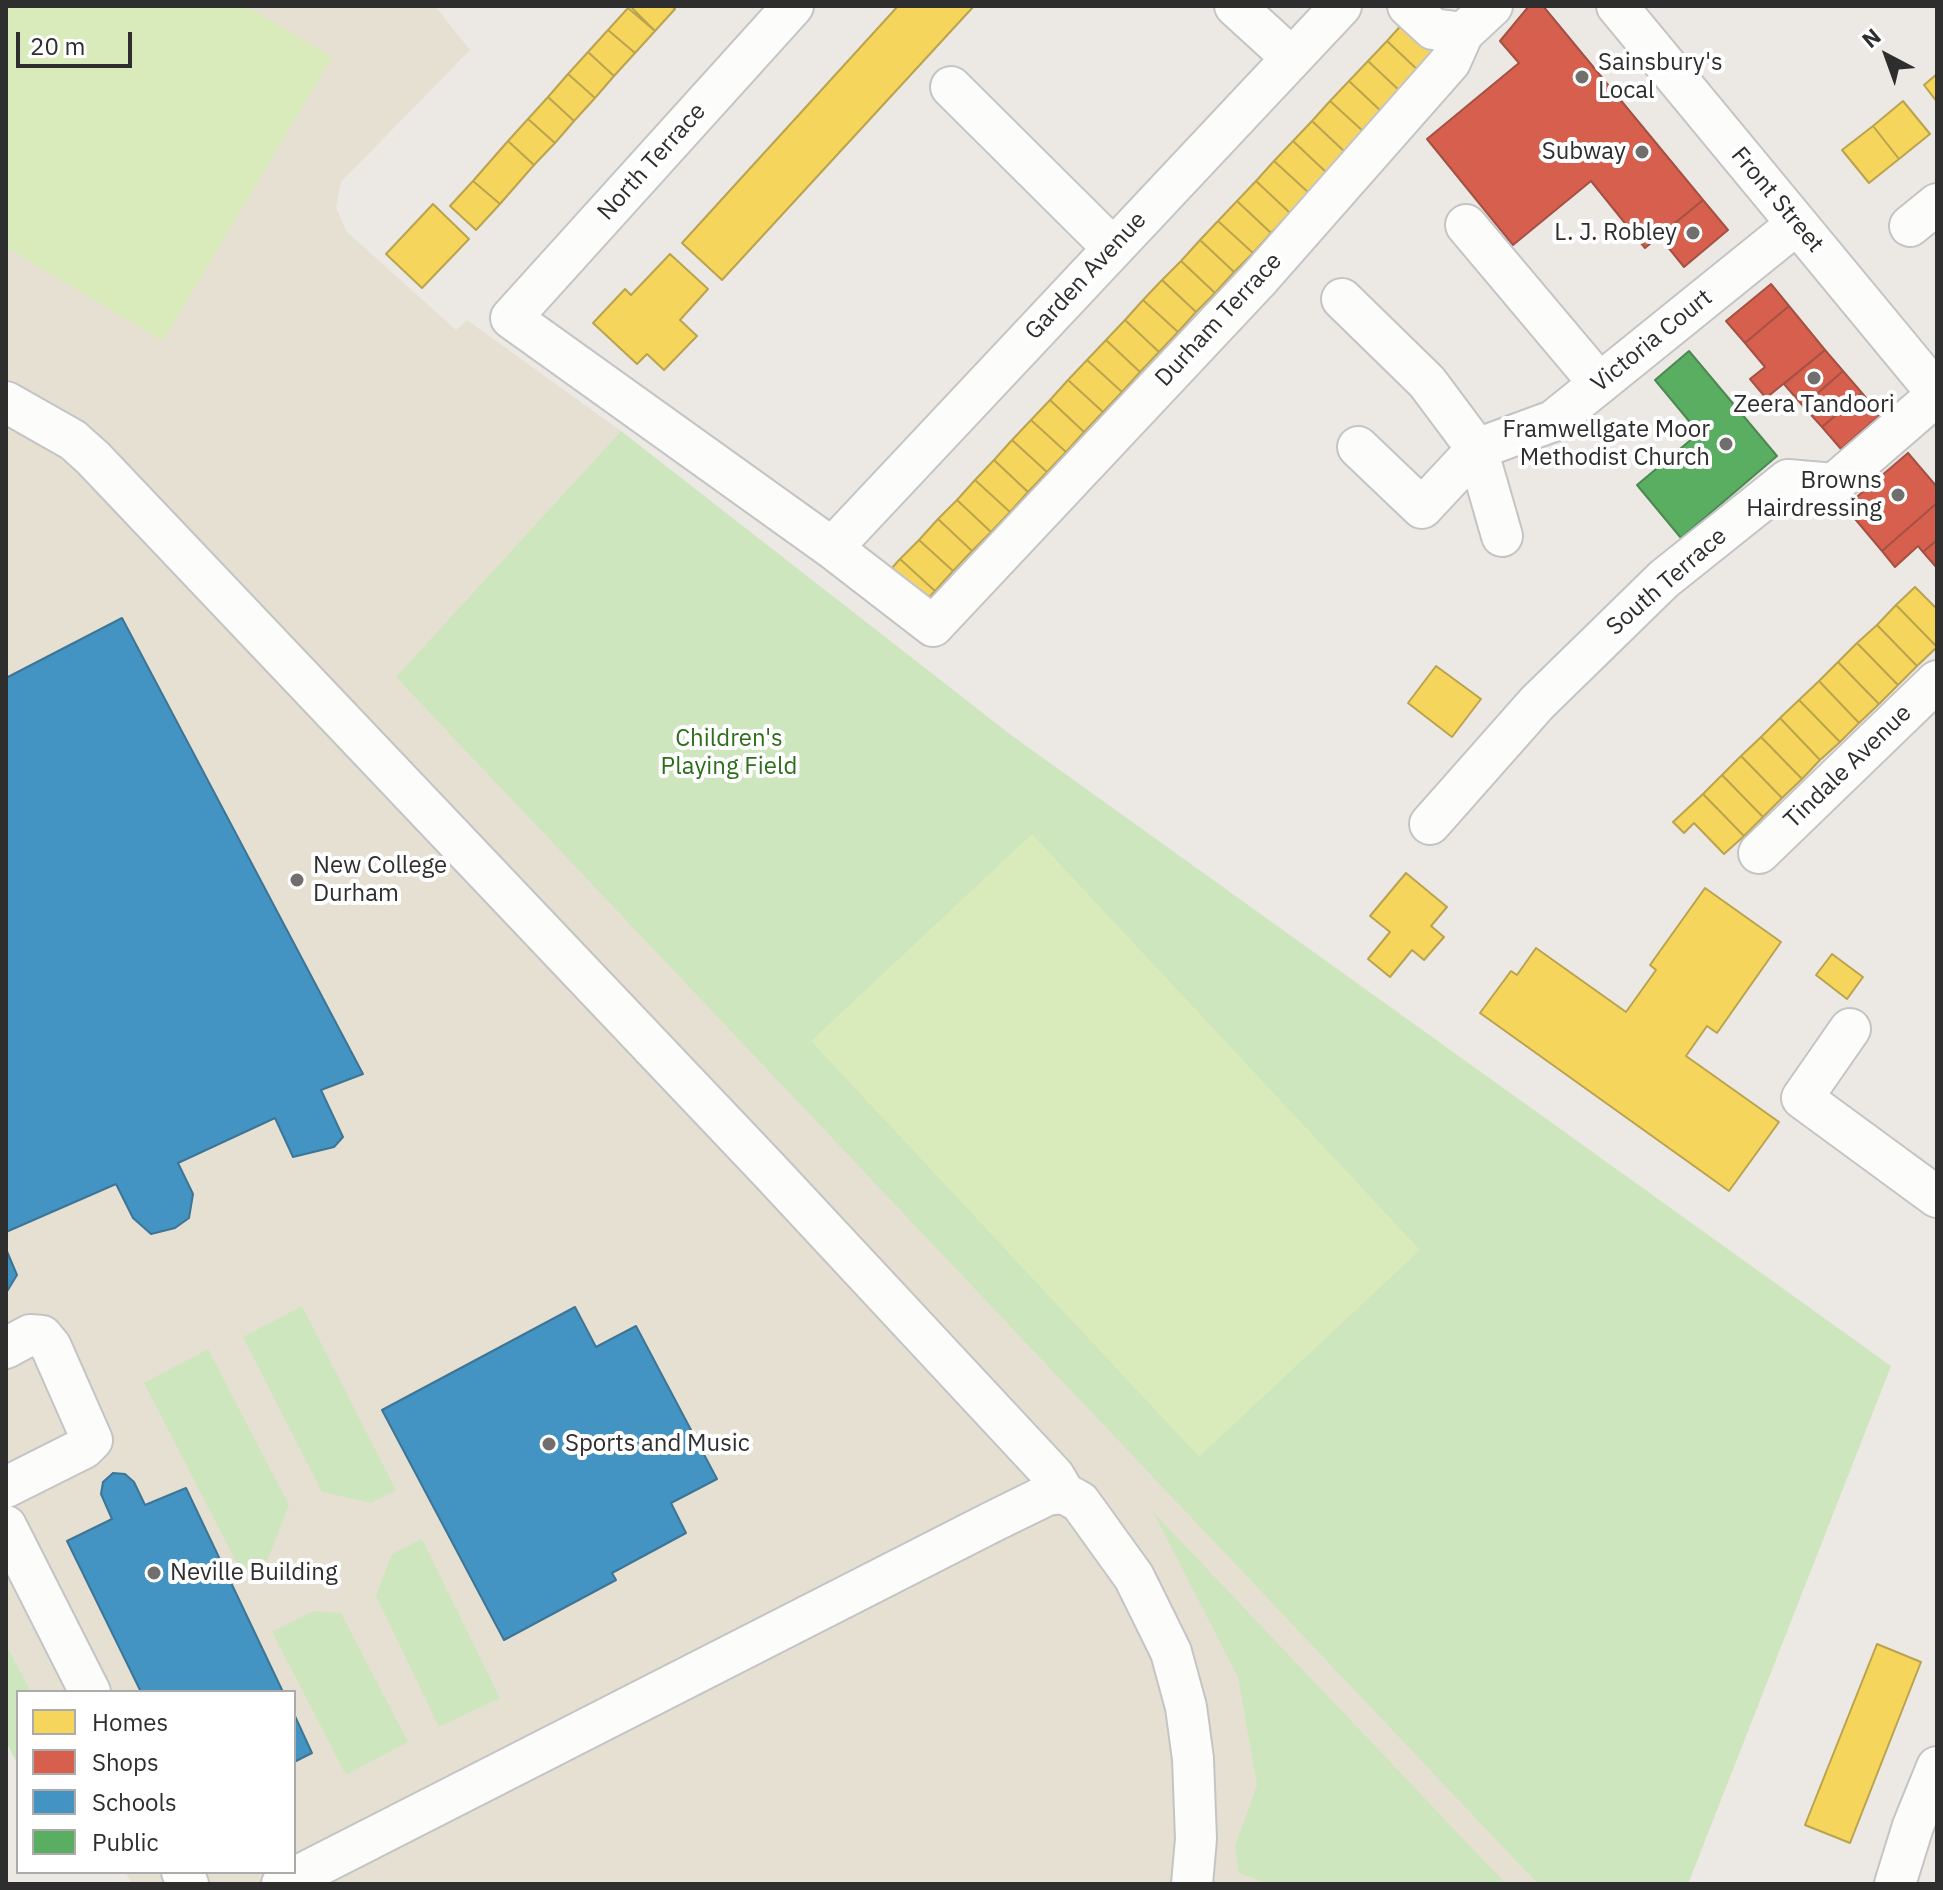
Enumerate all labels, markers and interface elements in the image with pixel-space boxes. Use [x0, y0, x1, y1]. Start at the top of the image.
scale bar [20, 16, 136, 66]
north arrow [1847, 16, 1927, 96]
text: N [1855, 21, 1886, 54]
text: 20 m [30, 30, 85, 62]
place label: Sainsbury's Local [1598, 49, 1723, 105]
marker: Sainsbury's Local [1573, 68, 1591, 86]
street label: North Terrace [592, 97, 712, 227]
place label: Subway [1542, 138, 1626, 166]
street label: Front Street [1725, 141, 1829, 259]
marker: Subway [1633, 143, 1651, 161]
street label: Garden Avenue [1019, 206, 1153, 346]
place label: L. J. Robley [1554, 219, 1677, 247]
marker: L. J. Robley [1684, 224, 1702, 242]
street label: Durham Terrace [1150, 247, 1288, 393]
street label: Victoria Court [1586, 284, 1718, 398]
marker: Zeera Tandoori [1805, 369, 1823, 387]
place label: Zeera Tandoori [1733, 391, 1895, 419]
place label: Framwellgate Moor Methodist Church [1503, 416, 1710, 472]
marker: Framwellgate Moor Methodist Church [1717, 435, 1735, 453]
place label: Browns Hairdressing [1746, 467, 1882, 523]
marker: Browns Hairdressing [1889, 486, 1907, 504]
street label: South Terrace [1601, 522, 1733, 642]
street label: Tindale Avenue [1778, 699, 1918, 835]
park label: Children's Playing Field [661, 725, 797, 781]
place label: New College Durham [313, 852, 447, 908]
marker: New College Durham [288, 871, 306, 889]
place label: Sports and Music [565, 1430, 750, 1458]
marker: Sports and Music [540, 1435, 558, 1453]
place label: Neville Building [170, 1559, 338, 1587]
marker: Neville Building [145, 1564, 163, 1582]
legend [16, 1690, 296, 1874]
text: Homes [92, 1706, 168, 1738]
text: Shops [92, 1746, 159, 1778]
text: Schools [92, 1786, 177, 1818]
text: Public [92, 1826, 159, 1858]

